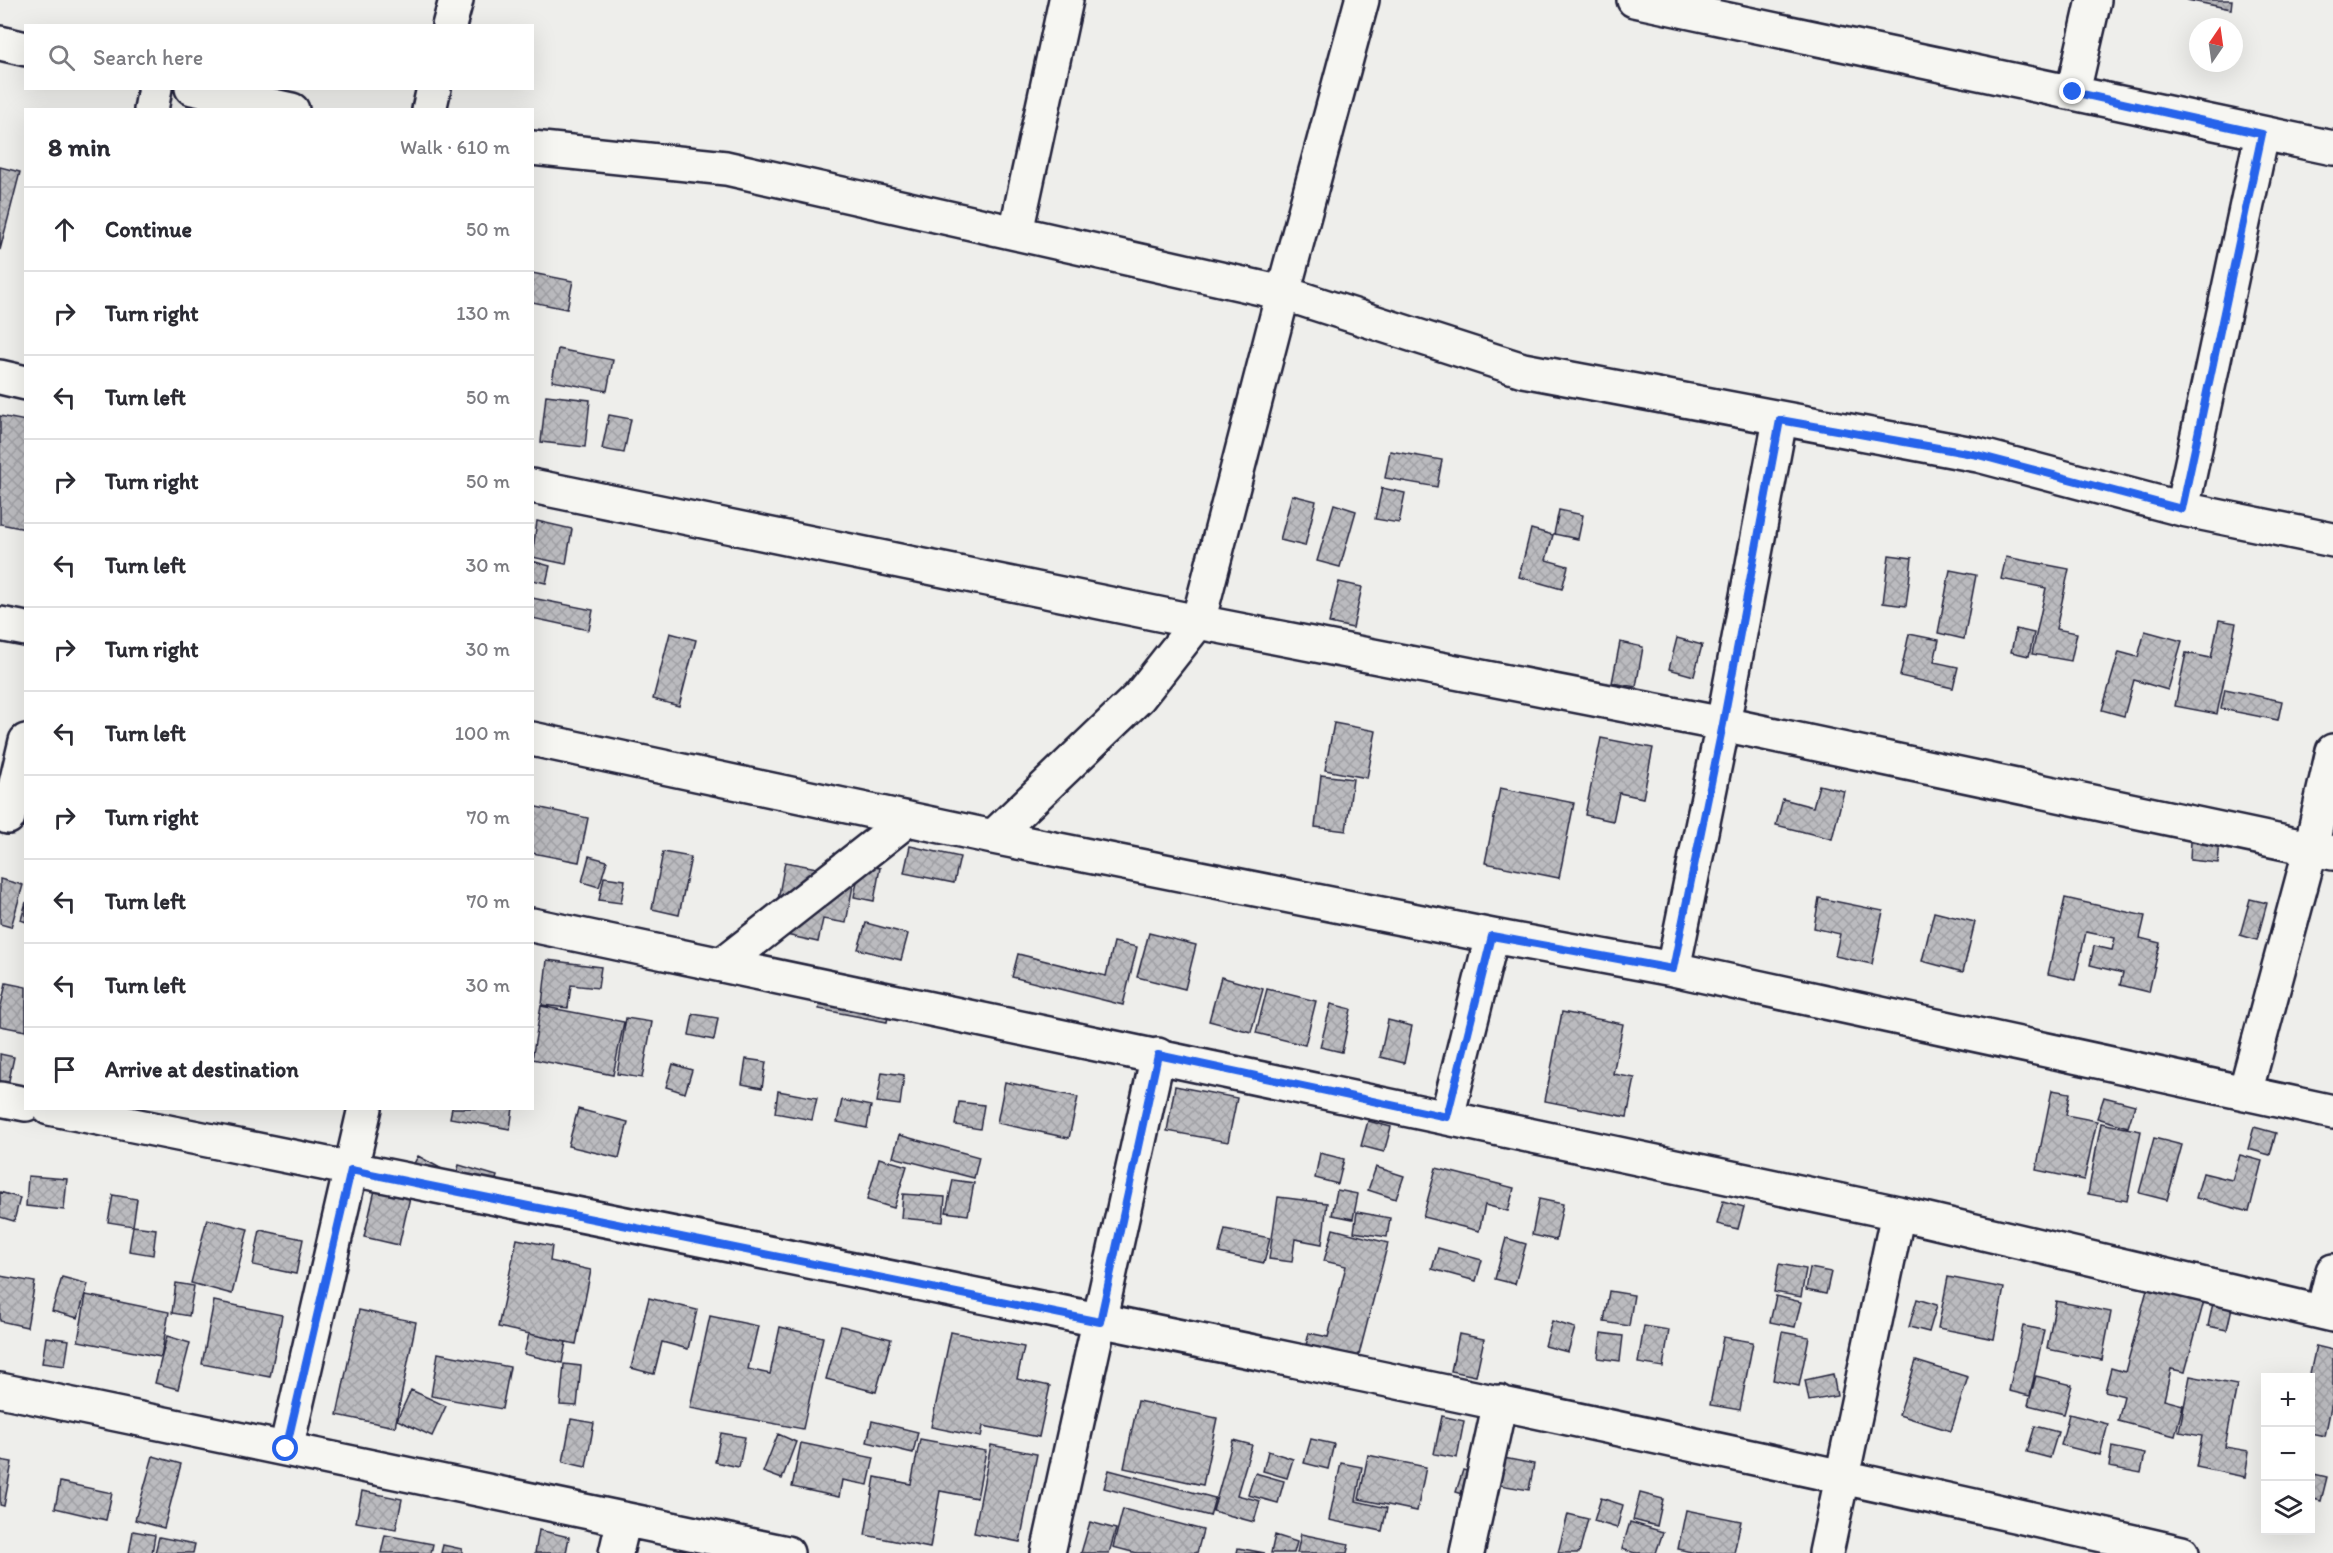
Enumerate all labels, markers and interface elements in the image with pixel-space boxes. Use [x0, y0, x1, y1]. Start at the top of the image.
north arrow [2189, 18, 2243, 72]
search box [24, 24, 534, 90]
icon: search [45, 41, 78, 74]
text: Search here [93, 44, 203, 71]
route end [2059, 78, 2085, 104]
text: 8 min [48, 131, 110, 163]
text: Walk · 610 m [400, 135, 510, 159]
icon: ahead [48, 213, 81, 246]
text: Continue [105, 216, 192, 243]
text: 50 m [466, 217, 510, 241]
icon: right [48, 297, 81, 330]
text: Turn right [105, 300, 199, 327]
text: 130 m [456, 301, 510, 325]
icon: left [48, 381, 81, 414]
text: Turn left [105, 384, 186, 411]
text: 50 m [466, 385, 510, 409]
icon: right [48, 465, 81, 498]
text: Turn right [105, 468, 199, 495]
text: 50 m [466, 469, 510, 493]
icon: left [48, 549, 81, 582]
text: Turn left [105, 552, 186, 579]
text: 30 m [465, 553, 510, 577]
icon: right [48, 633, 81, 666]
text: Turn right [105, 636, 199, 663]
text: 30 m [465, 637, 510, 661]
icon: left [48, 717, 81, 750]
text: Turn left [105, 720, 186, 747]
text: 100 m [455, 721, 510, 745]
icon: right [48, 801, 81, 834]
text: Turn right [105, 804, 199, 831]
text: 70 m [466, 805, 510, 829]
icon: left [48, 885, 81, 918]
text: Turn left [105, 888, 186, 915]
text: 70 m [466, 889, 510, 913]
icon: left [48, 969, 81, 1002]
text: Turn left [105, 972, 186, 999]
text: 30 m [465, 973, 510, 997]
icon: arrive [48, 1053, 81, 1086]
text: Arrive at destination [105, 1056, 299, 1083]
map controls [2261, 1373, 2315, 1535]
button: + [2261, 1373, 2315, 1427]
button: − [2261, 1427, 2315, 1481]
route start [272, 1435, 298, 1461]
button: layers [2261, 1481, 2315, 1535]

